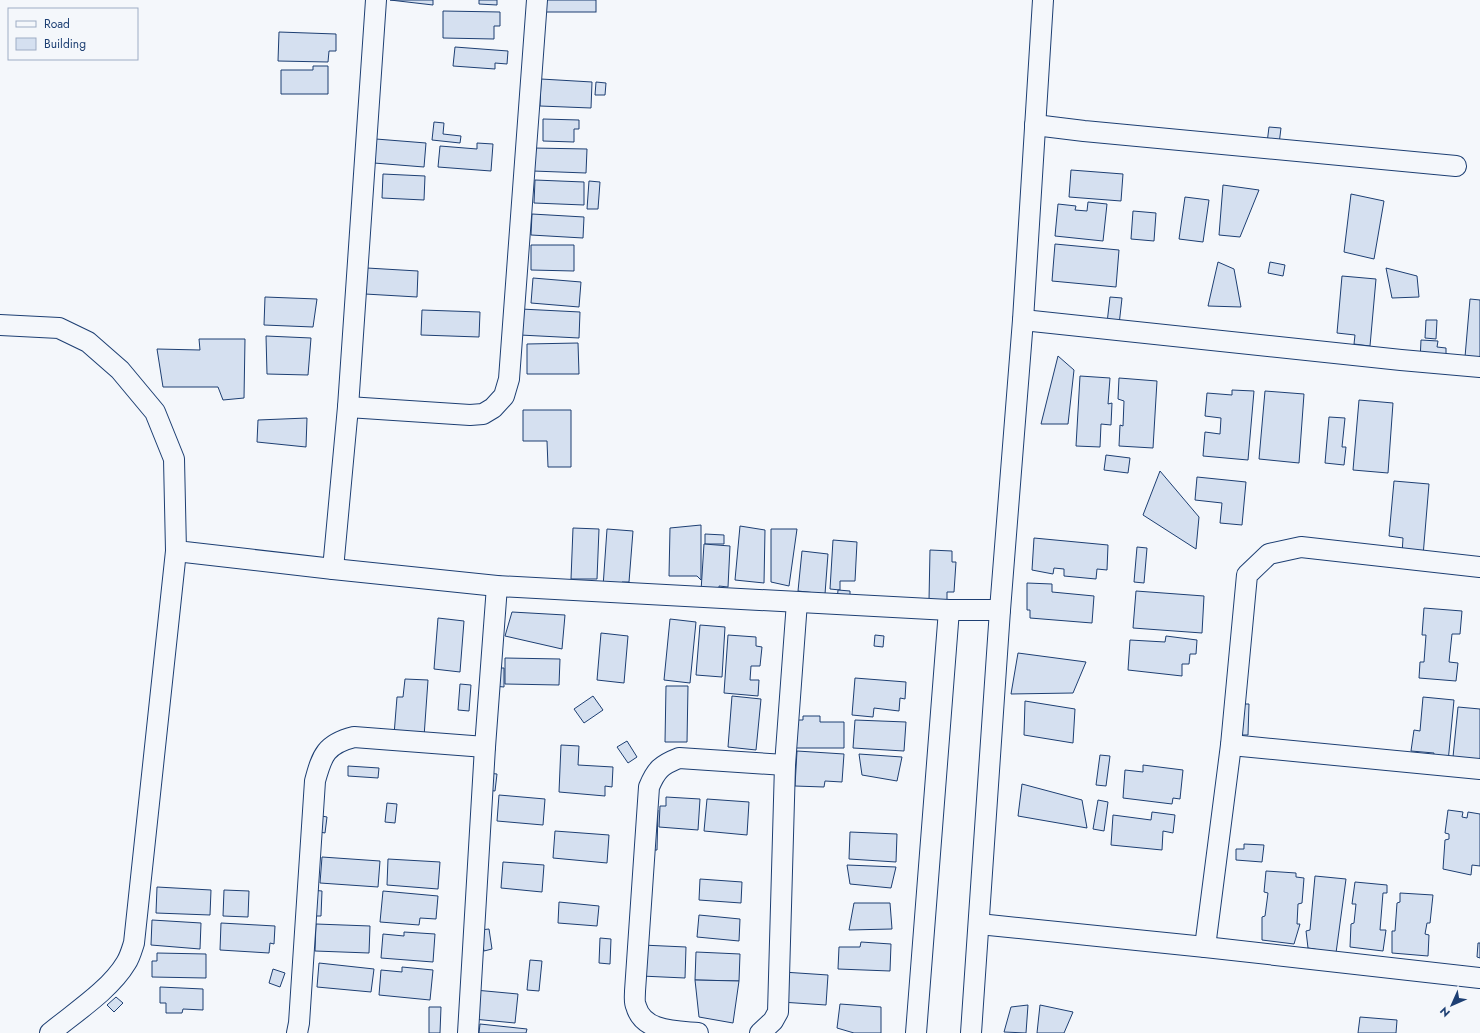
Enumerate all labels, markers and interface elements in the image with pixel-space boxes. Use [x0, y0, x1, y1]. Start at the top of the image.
legend [8, 8, 138, 60]
text: Road [44, 15, 70, 33]
text: Building [44, 35, 86, 53]
north arrow [1432, 985, 1472, 1025]
text: N [1436, 1003, 1454, 1021]

